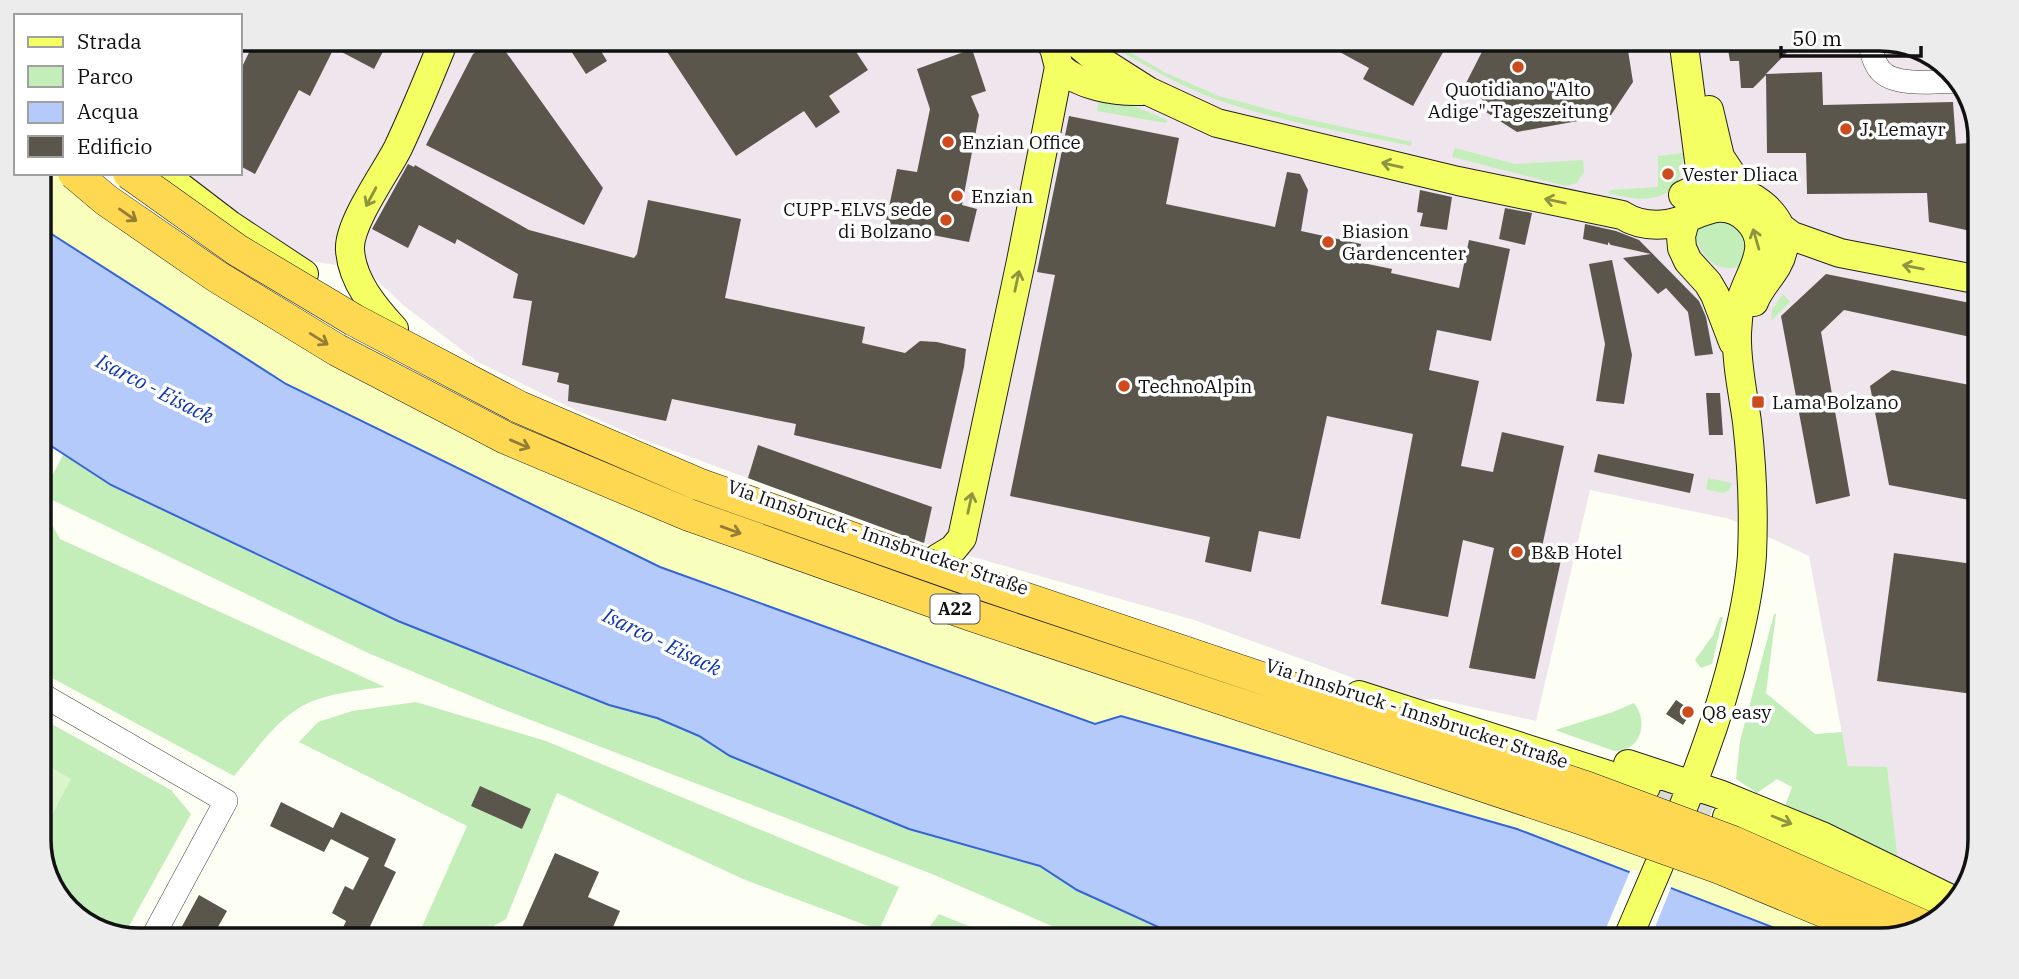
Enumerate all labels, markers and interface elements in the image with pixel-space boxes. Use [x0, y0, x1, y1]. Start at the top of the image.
legend [14, 14, 242, 175]
scale bar [1781, 14, 1921, 58]
text: 50 m [1792, 24, 1842, 52]
text: Strada [77, 27, 142, 55]
marker: Quotidiano "Alto Adige" Tageszeitung [1510, 59, 1526, 75]
text: Parco [77, 62, 133, 90]
place label: Quotidiano "Alto Adige" Tageszeitung [1428, 77, 1609, 123]
text: Acqua [77, 97, 139, 125]
place label: J. Lemayr [1860, 117, 1946, 141]
marker: J. Lemayr [1838, 121, 1854, 137]
place label: Enzian Office [962, 130, 1081, 154]
text: Edificio [77, 132, 152, 160]
marker: Enzian Office [940, 134, 956, 150]
one-way arrow [1381, 158, 1404, 171]
place label: Vester Dliaca [1682, 162, 1798, 186]
marker: Vester Dliaca [1660, 166, 1676, 182]
place label: Enzian [971, 184, 1033, 208]
one-way arrow [364, 186, 377, 207]
marker: Enzian [949, 188, 965, 204]
one-way arrow [1544, 194, 1567, 208]
place label: CUPP-ELVS sede di Bolzano [783, 197, 932, 243]
one-way arrow [118, 208, 137, 222]
marker: CUPP-ELVS sede di Bolzano [938, 212, 954, 228]
place label: Biasion Gardencenter [1342, 219, 1466, 265]
one-way arrow [1749, 228, 1762, 250]
marker: Biasion Gardencenter [1320, 234, 1336, 250]
one-way arrow [1902, 260, 1925, 274]
one-way arrow [1011, 270, 1025, 293]
one-way arrow [308, 332, 328, 346]
water label: Isarco - Eisack [91, 346, 220, 430]
place label: TechnoAlpin [1138, 374, 1252, 398]
marker: TechnoAlpin [1116, 378, 1132, 394]
place label: Lama Bolzano [1772, 390, 1899, 414]
marker: Lama Bolzano [1750, 394, 1766, 410]
one-way arrow [509, 439, 531, 452]
street label: Via Innsbruck - Innsbrucker Straße [724, 474, 1032, 600]
one-way arrow [963, 492, 977, 515]
one-way arrow [720, 524, 742, 537]
place label: B&B Hotel [1531, 540, 1623, 564]
marker: B&B Hotel [1509, 544, 1525, 560]
road number: A22 [930, 594, 979, 624]
water label: Isarco - Eisack [598, 600, 727, 682]
street label: Via Innsbruck - Innsbrucker Straße [1263, 653, 1571, 773]
place label: Q8 easy [1702, 700, 1772, 724]
marker: Q8 easy [1680, 704, 1696, 720]
one-way arrow [1771, 814, 1792, 827]

